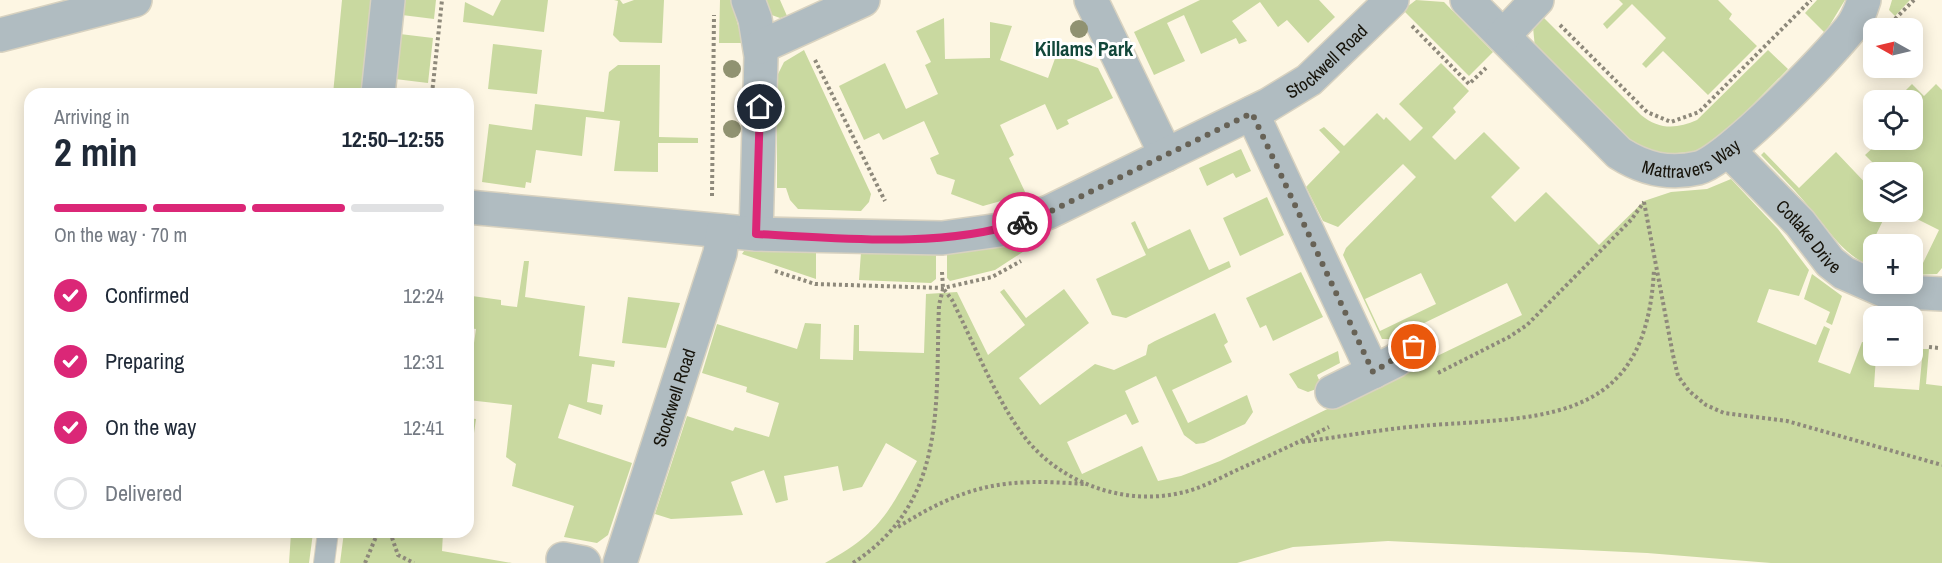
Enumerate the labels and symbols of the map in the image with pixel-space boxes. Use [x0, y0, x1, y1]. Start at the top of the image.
street label: Stockwell Road [1281, 18, 1372, 104]
north arrow [1863, 18, 1923, 78]
district label: Killams Park [1035, 35, 1134, 62]
pin [734, 81, 785, 132]
street label: Mattravers Way [1639, 132, 1745, 183]
courier [992, 192, 1052, 252]
street label: Cotlake Drive [1771, 194, 1847, 279]
pin [1388, 321, 1439, 372]
street label: Stockwell Road [646, 345, 701, 450]

